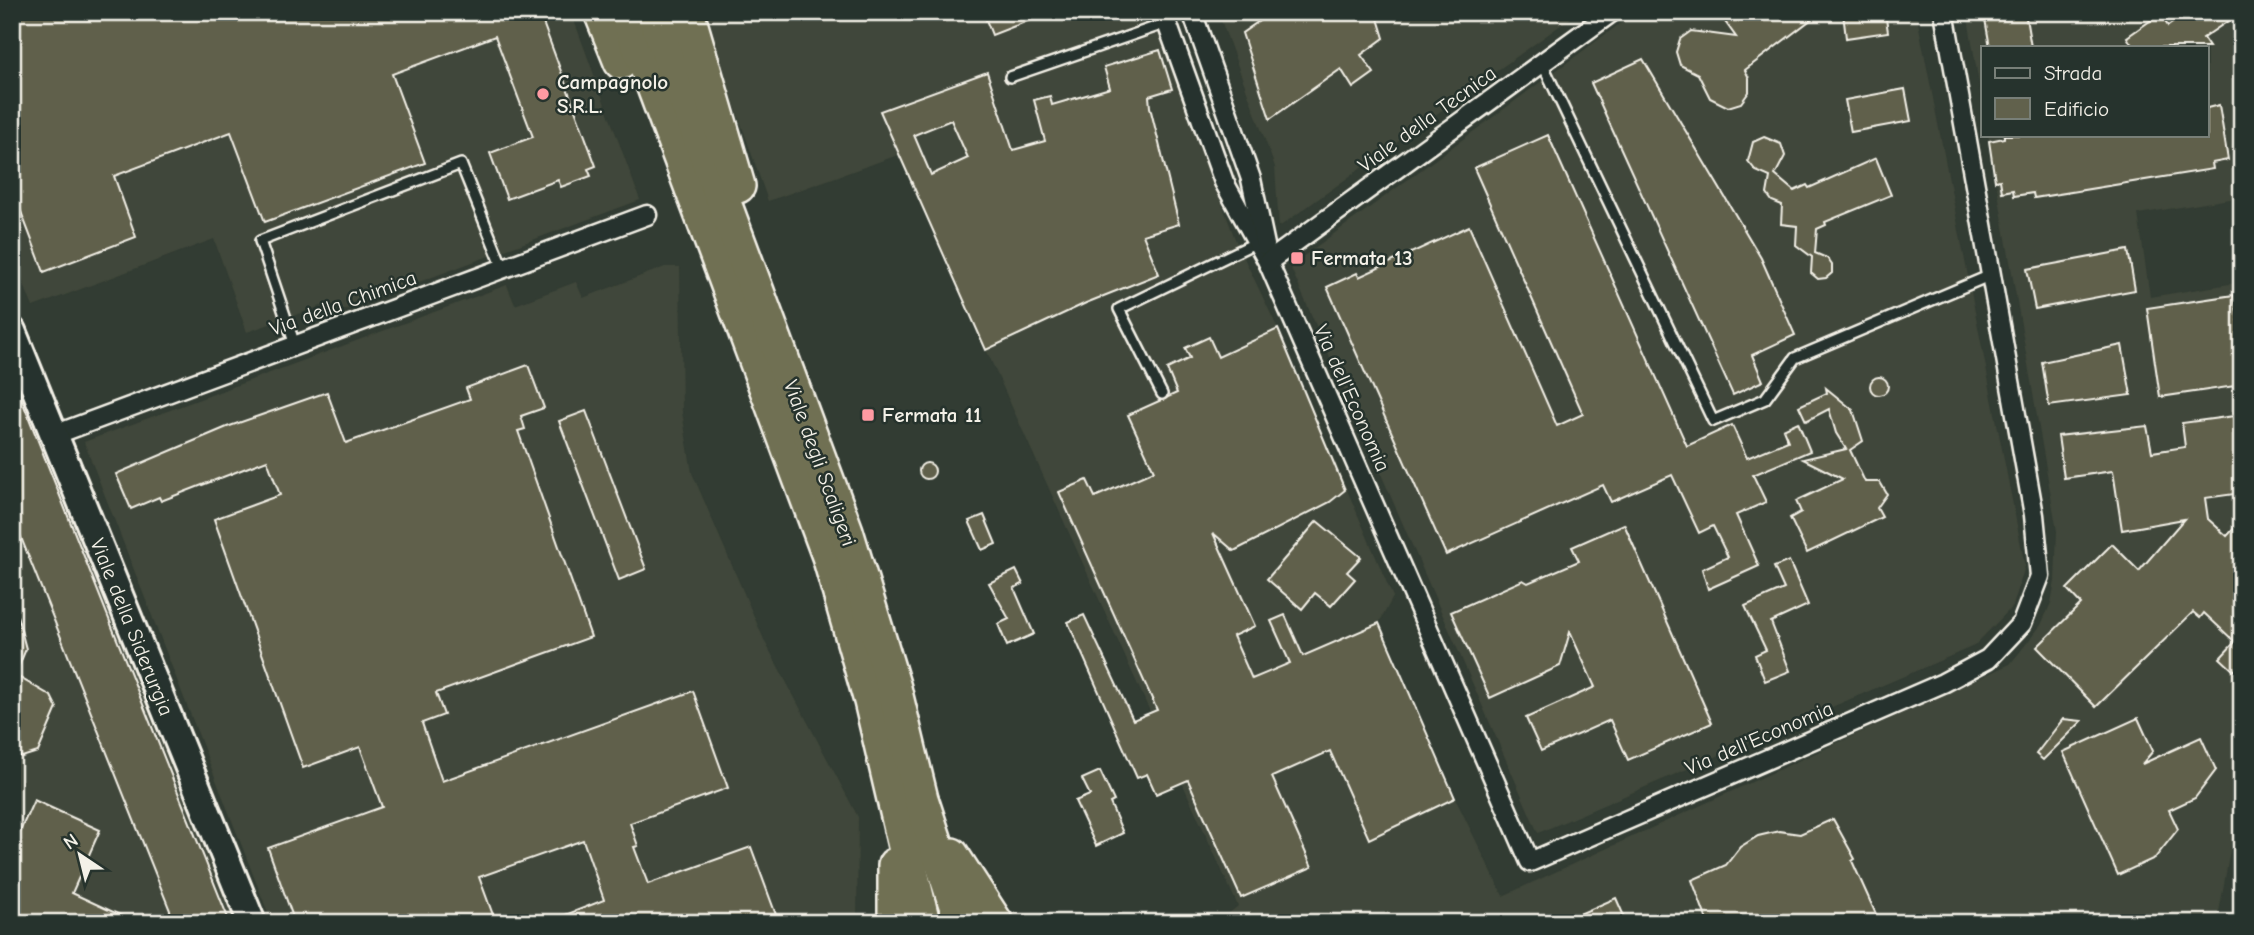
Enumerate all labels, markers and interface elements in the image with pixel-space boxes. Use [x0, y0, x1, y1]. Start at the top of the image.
legend [1981, 46, 2208, 136]
street label: Viale della Tecnica [1353, 61, 1501, 177]
text: Strada [2044, 61, 2102, 85]
place label: Campagnolo S.R.L. [557, 70, 668, 118]
marker: Campagnolo S.R.L. [535, 86, 551, 102]
text: Edificio [2044, 97, 2109, 121]
place label: Fermata 13 [1311, 246, 1413, 270]
marker: Fermata 13 [1289, 250, 1305, 266]
street label: Via della Chimica [266, 265, 420, 341]
street label: Via dell'Economia [1309, 321, 1395, 475]
street label: Viale degli Scaligeri [779, 377, 861, 549]
place label: Fermata 11 [882, 403, 981, 427]
marker: Fermata 11 [860, 407, 876, 423]
street label: Viale della Siderurgia [85, 535, 179, 719]
street label: Via dell'Economia [1681, 696, 1837, 780]
north arrow [46, 820, 116, 890]
text: N [59, 829, 82, 854]

